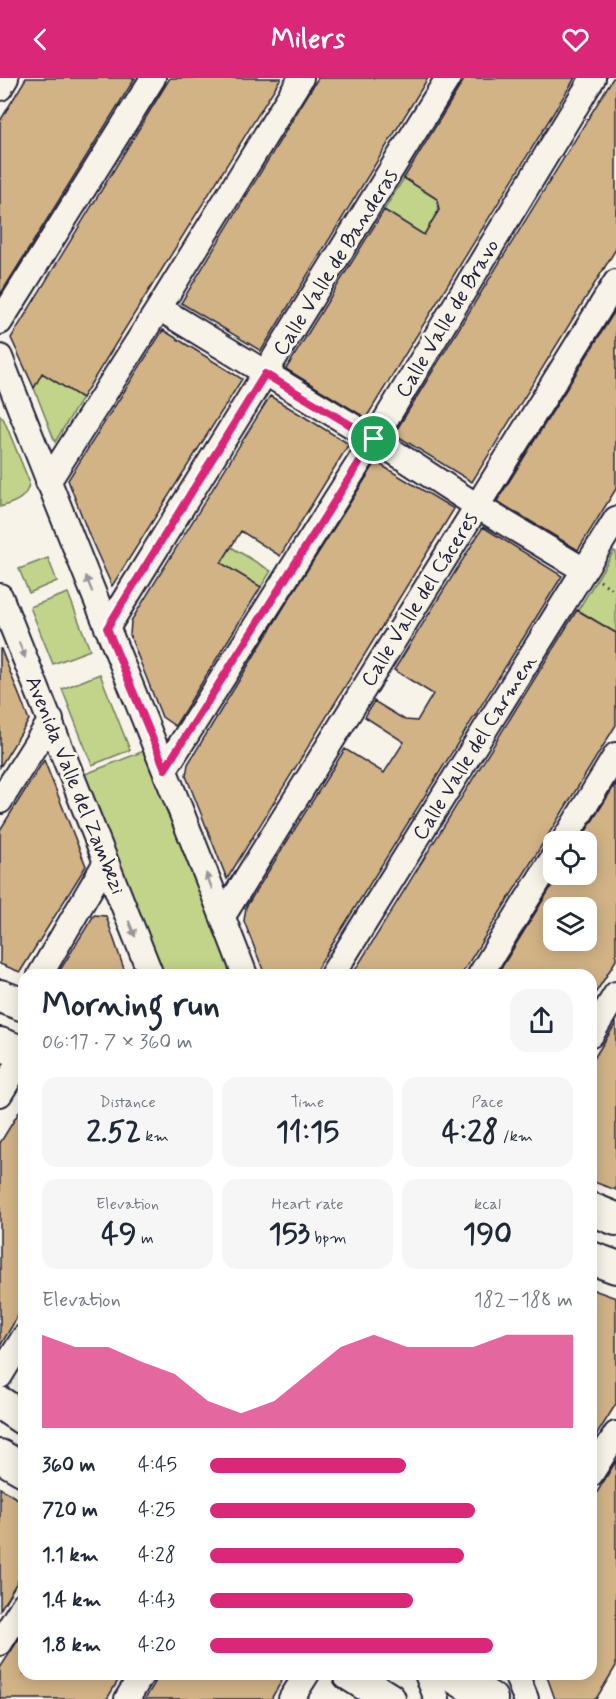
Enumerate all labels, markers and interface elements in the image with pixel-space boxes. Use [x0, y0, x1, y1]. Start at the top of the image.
text: Milers [271, 22, 345, 57]
icon: back [24, 23, 57, 56]
icon: heart [559, 23, 592, 56]
street label: Calle Valle de Banderas [267, 164, 405, 361]
street label: Calle Valle de Bravo [389, 234, 506, 403]
pin [348, 413, 399, 464]
icon: arrive [357, 422, 390, 455]
street label: Calle Valle del Cáceres [355, 507, 485, 692]
one-way arrow [84, 574, 94, 592]
one-way arrow [18, 641, 27, 659]
street label: Calle Valle del Carmen [406, 649, 544, 846]
street label: Avenida Valle del Zambezi [18, 672, 132, 899]
map controls [543, 831, 597, 951]
button: locate [543, 831, 597, 885]
one-way arrow [204, 872, 213, 890]
button: layers [543, 897, 597, 951]
one-way arrow [128, 920, 138, 938]
text: Morning run [42, 984, 220, 1028]
button: share [510, 989, 573, 1052]
text: 06:17 · 7 × 360 m [42, 1029, 193, 1056]
text: Distance [99, 1092, 156, 1113]
text: Time [291, 1092, 324, 1113]
text: Pace [472, 1092, 503, 1113]
text: 2.52 [86, 1113, 141, 1152]
text: 11:15 [276, 1113, 339, 1152]
text: 4:28 [442, 1113, 498, 1152]
text: km [141, 1126, 169, 1147]
text: /km [498, 1126, 533, 1147]
text: Elevation [96, 1194, 159, 1215]
text: Heart rate [272, 1194, 343, 1215]
text: kcal [474, 1194, 501, 1215]
text: 49 [101, 1215, 137, 1254]
text: 153 [268, 1215, 310, 1254]
text: 190 [463, 1215, 512, 1254]
text: m [137, 1228, 154, 1249]
text: bpm [310, 1228, 347, 1249]
text: Elevation [42, 1287, 121, 1314]
text: 182–188 m [474, 1287, 573, 1314]
text: 360 m [42, 1452, 95, 1479]
text: 4:45 [138, 1452, 177, 1479]
text: 720 m [42, 1497, 98, 1524]
text: 4:25 [138, 1497, 175, 1524]
text: 1.1 km [42, 1542, 99, 1569]
text: 4:28 [138, 1542, 176, 1569]
text: 1.4 km [42, 1587, 101, 1614]
text: 4:43 [138, 1587, 175, 1614]
text: 1.8 km [42, 1632, 101, 1659]
text: 4:20 [138, 1632, 176, 1659]

